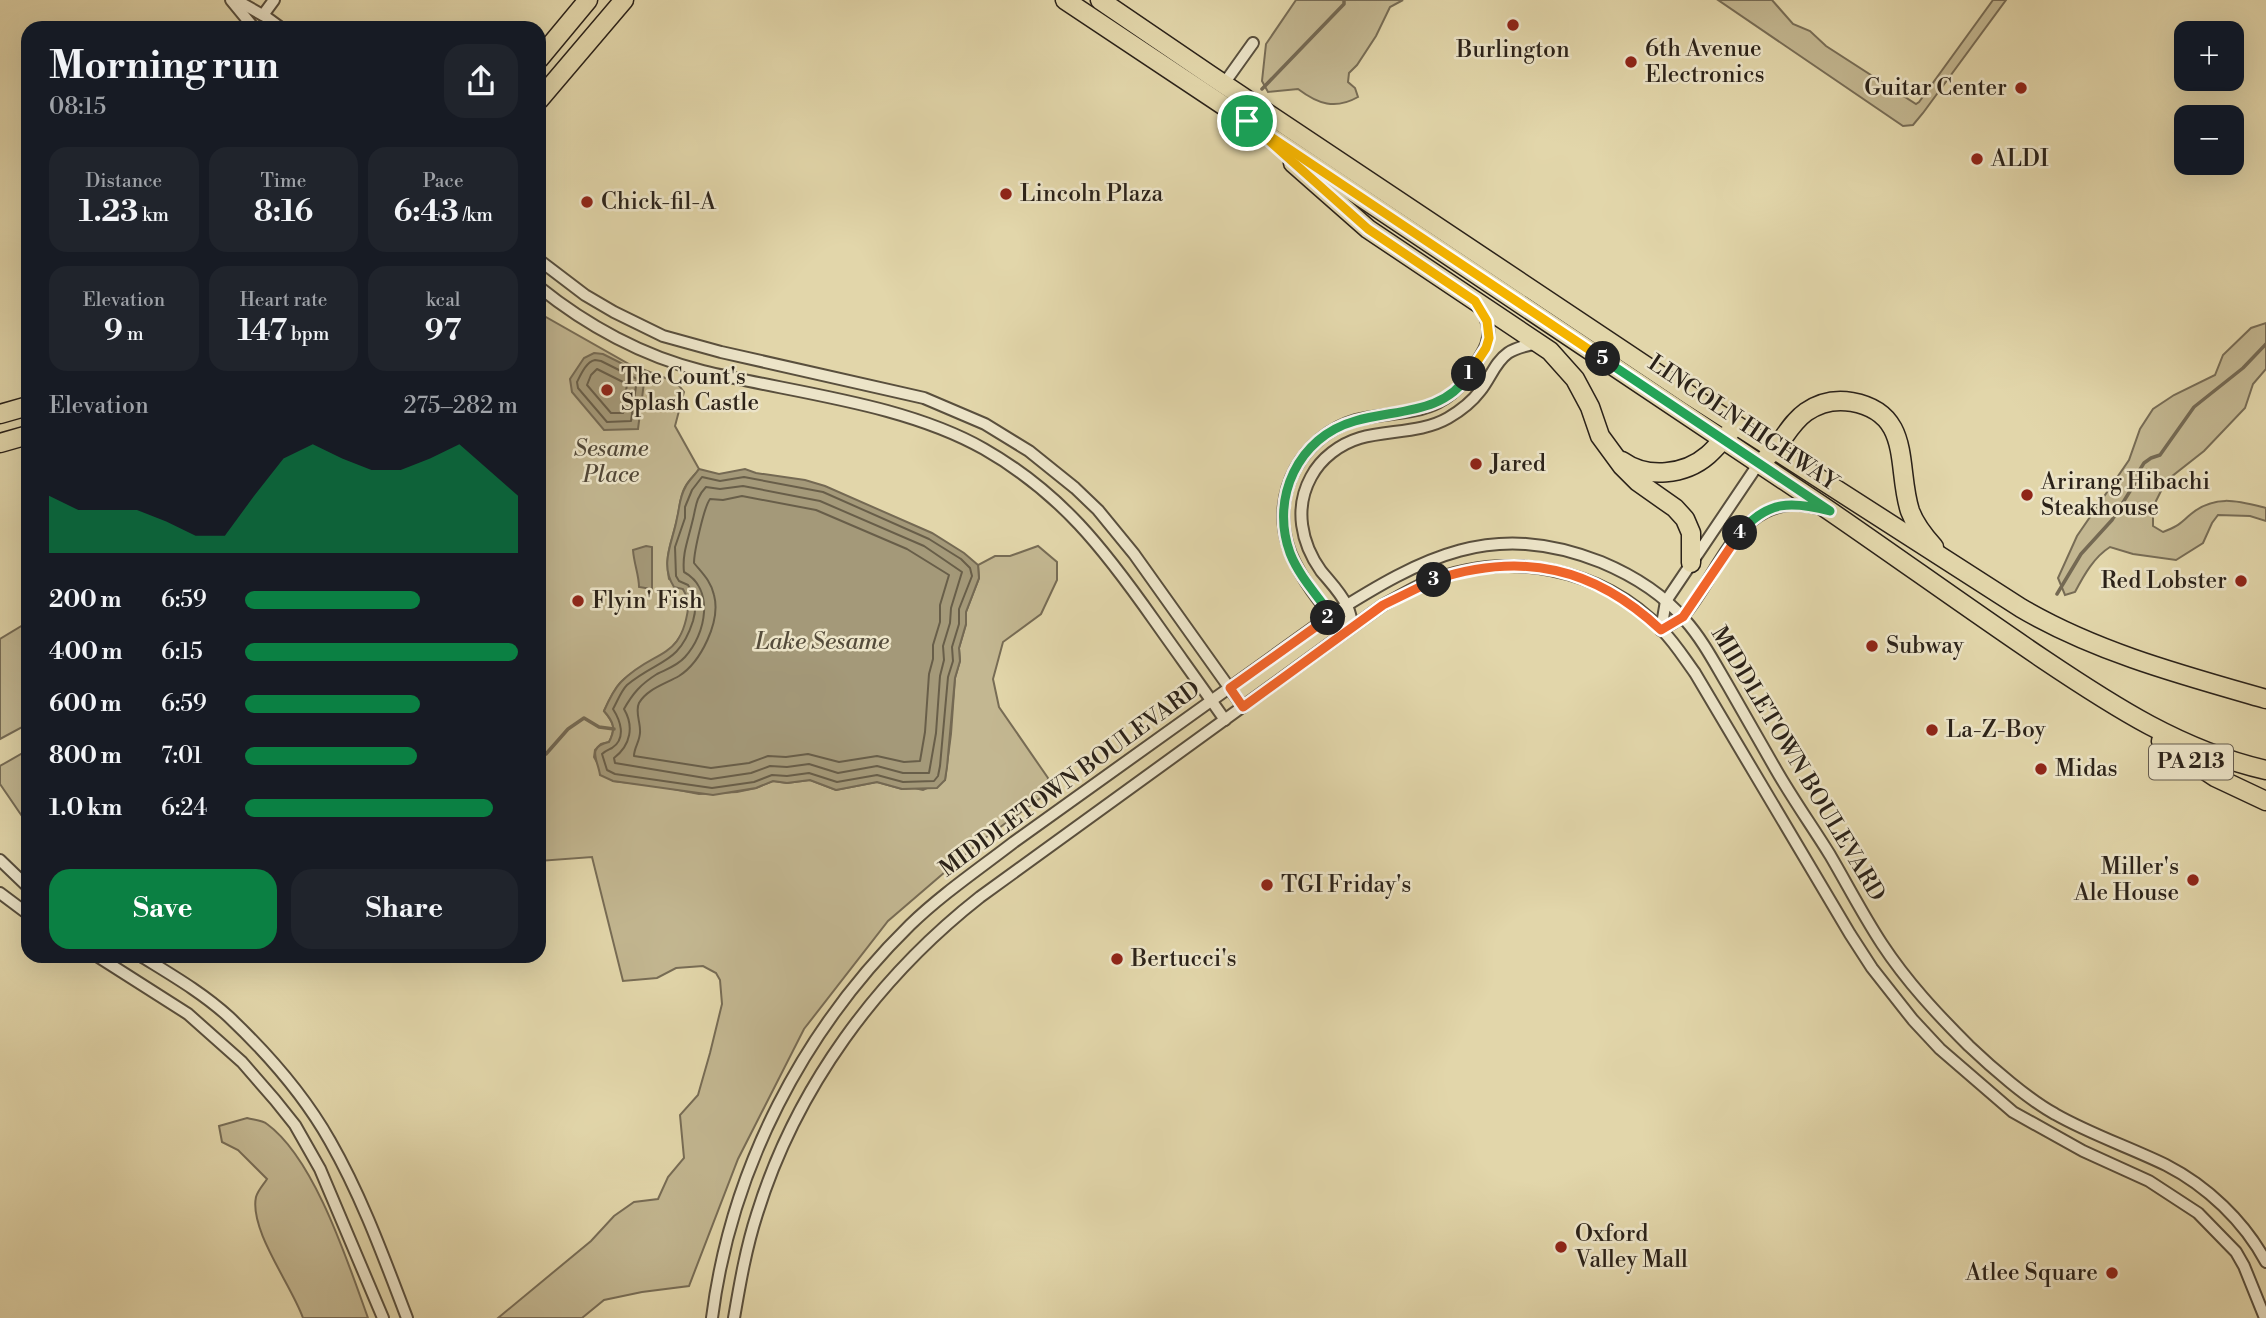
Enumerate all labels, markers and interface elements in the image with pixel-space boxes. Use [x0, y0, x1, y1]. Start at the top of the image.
marker: Burlington [1505, 17, 1521, 33]
map controls [2174, 21, 2244, 175]
button: + [2174, 21, 2244, 91]
place label: 6th Avenue Electronics [1645, 35, 1765, 89]
place label: Burlington [1455, 36, 1570, 64]
text: Morning run [49, 43, 279, 90]
button: share [444, 44, 518, 118]
marker: 6th Avenue Electronics [1623, 54, 1639, 70]
place label: Guitar Center [1864, 74, 2007, 102]
marker: Guitar Center [2013, 80, 2029, 96]
pin [1217, 91, 1277, 151]
text: 08:15 [49, 93, 106, 121]
icon: arrive [1228, 102, 1266, 140]
button: − [2174, 105, 2244, 175]
place label: ALDI [1990, 145, 2049, 173]
marker: ALDI [1969, 151, 1985, 167]
text: Distance [85, 169, 162, 193]
text: Time [261, 169, 306, 193]
text: Pace [423, 169, 464, 193]
place label: Lincoln Plaza [1020, 180, 1164, 208]
marker: Lincoln Plaza [998, 186, 1014, 202]
place label: Chick-fil-A [601, 188, 717, 216]
text: 1.23 [79, 193, 138, 231]
text: 8:16 [254, 193, 313, 231]
text: 6:43 [393, 193, 459, 231]
marker: Chick-fil-A [579, 194, 595, 210]
text: km [138, 203, 169, 227]
text: /km [459, 203, 493, 227]
text: Elevation [83, 288, 165, 312]
text: Heart rate [240, 288, 327, 312]
text: kcal [426, 288, 460, 312]
text: 9 [104, 312, 123, 350]
text: 147 [238, 312, 287, 350]
text: 97 [425, 312, 461, 350]
text: m [123, 322, 144, 346]
text: bpm [287, 322, 329, 346]
pin: 5 [1586, 342, 1620, 376]
text: 5 [1597, 346, 1608, 370]
street label: LINCOLN HIGHWAY [1643, 349, 1845, 498]
pin: 1 [1452, 356, 1486, 392]
text: 1 [1464, 361, 1473, 385]
place label: The Count's Splash Castle [621, 363, 759, 417]
marker: The Count's Splash Castle [599, 382, 615, 398]
text: Elevation [49, 392, 149, 420]
text: 275–282 m [404, 392, 518, 420]
park label: Sesame Place [574, 435, 649, 489]
place label: Jared [1489, 450, 1546, 478]
marker: Jared [1468, 456, 1484, 472]
place label: Arirang Hibachi Steakhouse [2040, 468, 2210, 522]
marker: Arirang Hibachi Steakhouse [2019, 487, 2035, 503]
pin: 4 [1722, 516, 1758, 550]
text: 4 [1733, 520, 1746, 544]
pin: 3 [1416, 562, 1452, 598]
text: 3 [1428, 567, 1439, 591]
place label: Red Lobster [2101, 567, 2227, 595]
marker: Red Lobster [2233, 573, 2249, 589]
text: 200 m [49, 586, 121, 614]
text: 6:59 [161, 586, 207, 614]
place label: Flyin' Fish [592, 587, 703, 615]
marker: Flyin' Fish [570, 593, 586, 609]
pin: 2 [1310, 600, 1346, 636]
text: 2 [1322, 605, 1333, 629]
street label: MIDDLETOWN BOULEVARD [1705, 621, 1891, 907]
water label: Lake Sesame [754, 627, 889, 657]
place label: Subway [1886, 632, 1965, 660]
text: 400 m [49, 638, 122, 666]
text: 6:15 [161, 638, 203, 666]
marker: Subway [1864, 638, 1880, 654]
street label: MIDDLETOWN BOULEVARD [934, 675, 1206, 883]
text: 600 m [49, 690, 122, 718]
text: 6:59 [161, 690, 207, 718]
place label: La-Z-Boy [1946, 716, 2046, 744]
marker: La-Z-Boy [1924, 722, 1940, 738]
text: 800 m [49, 742, 122, 770]
text: 7:01 [161, 742, 203, 770]
road number: PA 213 [2149, 744, 2233, 780]
place label: Midas [2055, 755, 2118, 783]
marker: Midas [2033, 761, 2049, 777]
text: 1.0 km [49, 794, 122, 822]
text: 6:24 [161, 794, 207, 822]
place label: Miller's Ale House [2073, 853, 2179, 907]
button: Save [49, 869, 277, 949]
button: Share [291, 869, 518, 949]
place label: TGI Friday's [1281, 871, 1411, 899]
marker: Miller's Ale House [2185, 872, 2201, 888]
marker: TGI Friday's [1259, 877, 1275, 893]
place label: Bertucci's [1130, 945, 1237, 973]
marker: Bertucci's [1109, 951, 1125, 967]
place label: Oxford Valley Mall [1574, 1220, 1688, 1274]
marker: Oxford Valley Mall [1553, 1239, 1569, 1255]
place label: Atlee Square [1964, 1259, 2098, 1287]
marker: Atlee Square [2104, 1265, 2120, 1281]

